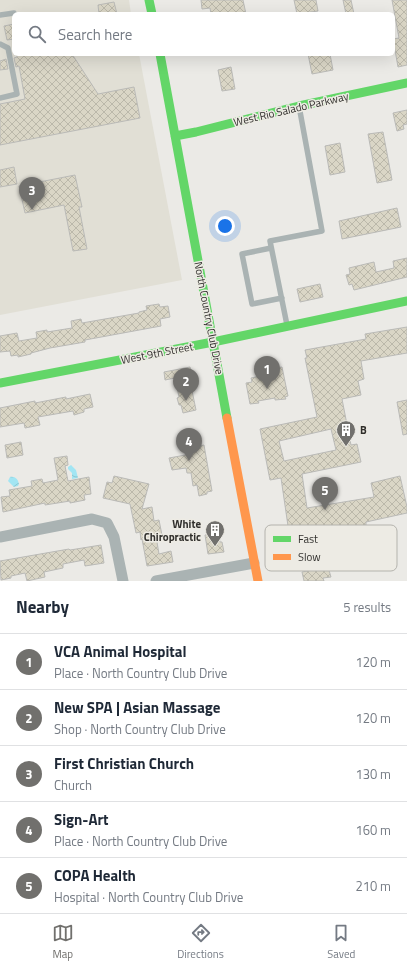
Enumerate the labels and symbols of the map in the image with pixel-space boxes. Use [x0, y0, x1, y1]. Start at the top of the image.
street label: West Rio Salado Parkway [232, 88, 351, 130]
pin: 3 [19, 177, 45, 210]
your location [215, 216, 235, 236]
street label: North Country Club Drive [190, 260, 228, 376]
street label: West 9th Street [120, 338, 195, 368]
pin: 1 [254, 356, 280, 389]
pin: 2 [173, 368, 199, 401]
building icon: B [335, 419, 357, 447]
place label: B [360, 422, 367, 438]
pin: 4 [176, 428, 202, 461]
pin: 5 [312, 477, 338, 510]
place label: White Chiropractic [144, 516, 201, 545]
building icon: White Chiropractic [204, 519, 226, 547]
legend [265, 525, 397, 571]
text: Fast [298, 531, 318, 547]
text: Slow [298, 549, 321, 565]

